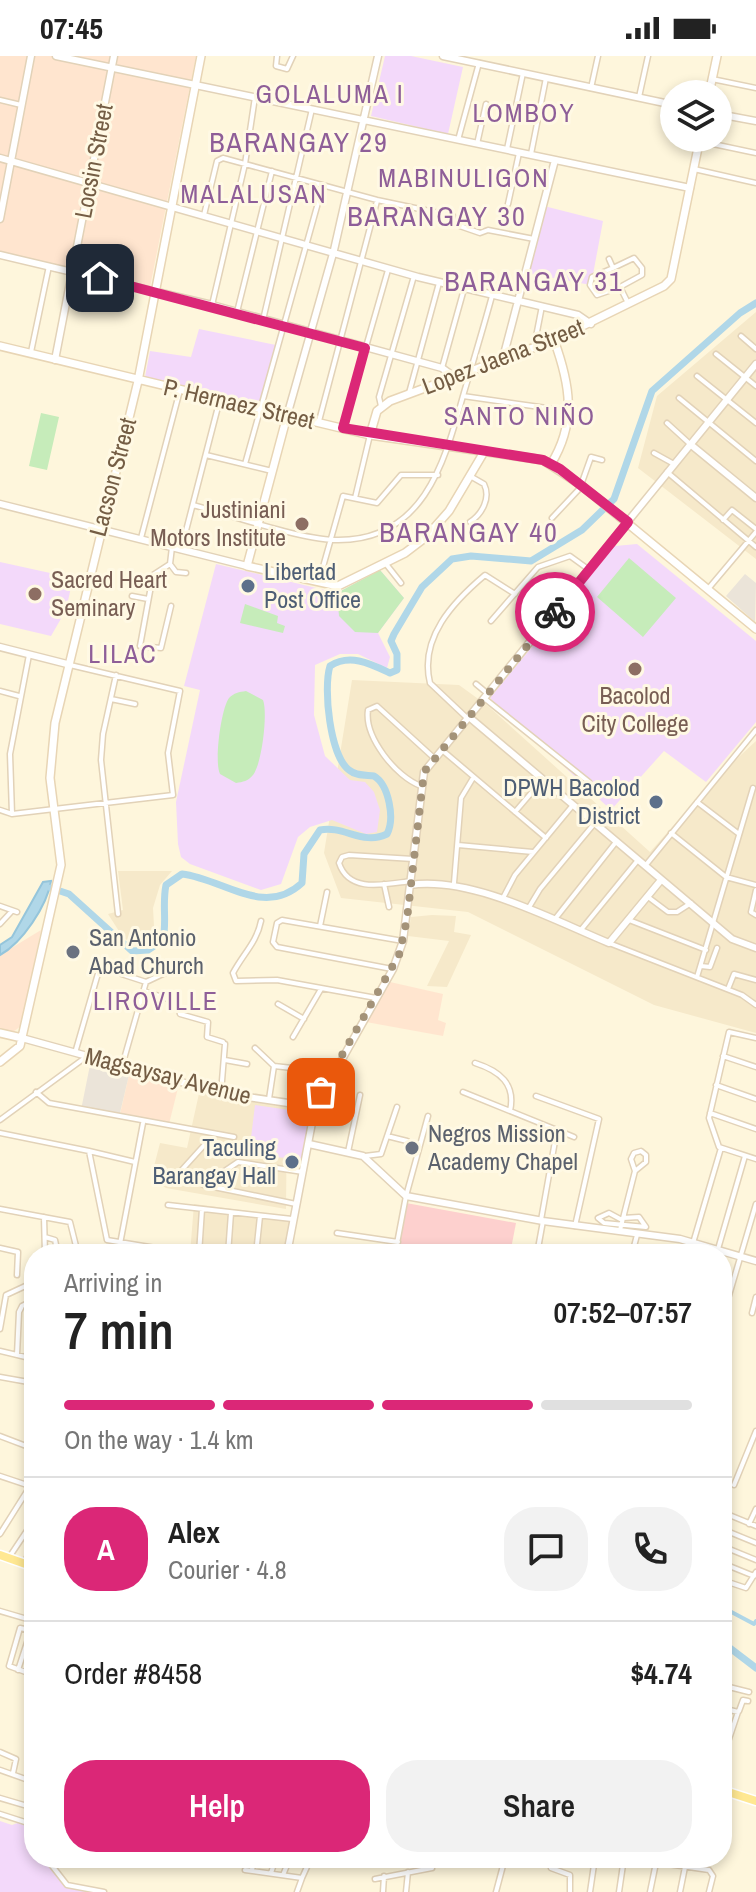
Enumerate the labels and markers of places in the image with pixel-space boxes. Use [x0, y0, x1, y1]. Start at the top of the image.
pin [66, 244, 134, 312]
place label: Justiniani Motors Institute [150, 493, 286, 553]
marker: Justiniani Motors Institute [293, 515, 311, 533]
place label: Libertad Post Office [264, 555, 361, 615]
place label: Sacred Heart Seminary [51, 563, 167, 623]
marker: Libertad Post Office [239, 577, 257, 595]
marker: Sacred Heart Seminary [26, 585, 44, 603]
marker: Bacolod City College [626, 660, 644, 678]
place label: Bacolod City College [581, 679, 689, 739]
place label: DPWH Bacolod District [503, 771, 641, 831]
marker: DPWH Bacolod District [647, 793, 665, 811]
place label: San Antonio Abad Church [88, 921, 204, 981]
marker: San Antonio Abad Church [64, 943, 82, 961]
pin [287, 1058, 355, 1126]
place label: Negros Mission Academy Chapel [427, 1117, 578, 1177]
place label: Taculing Barangay Hall [152, 1131, 276, 1191]
marker: Negros Mission Academy Chapel [403, 1139, 421, 1157]
marker: Taculing Barangay Hall [283, 1153, 301, 1171]

